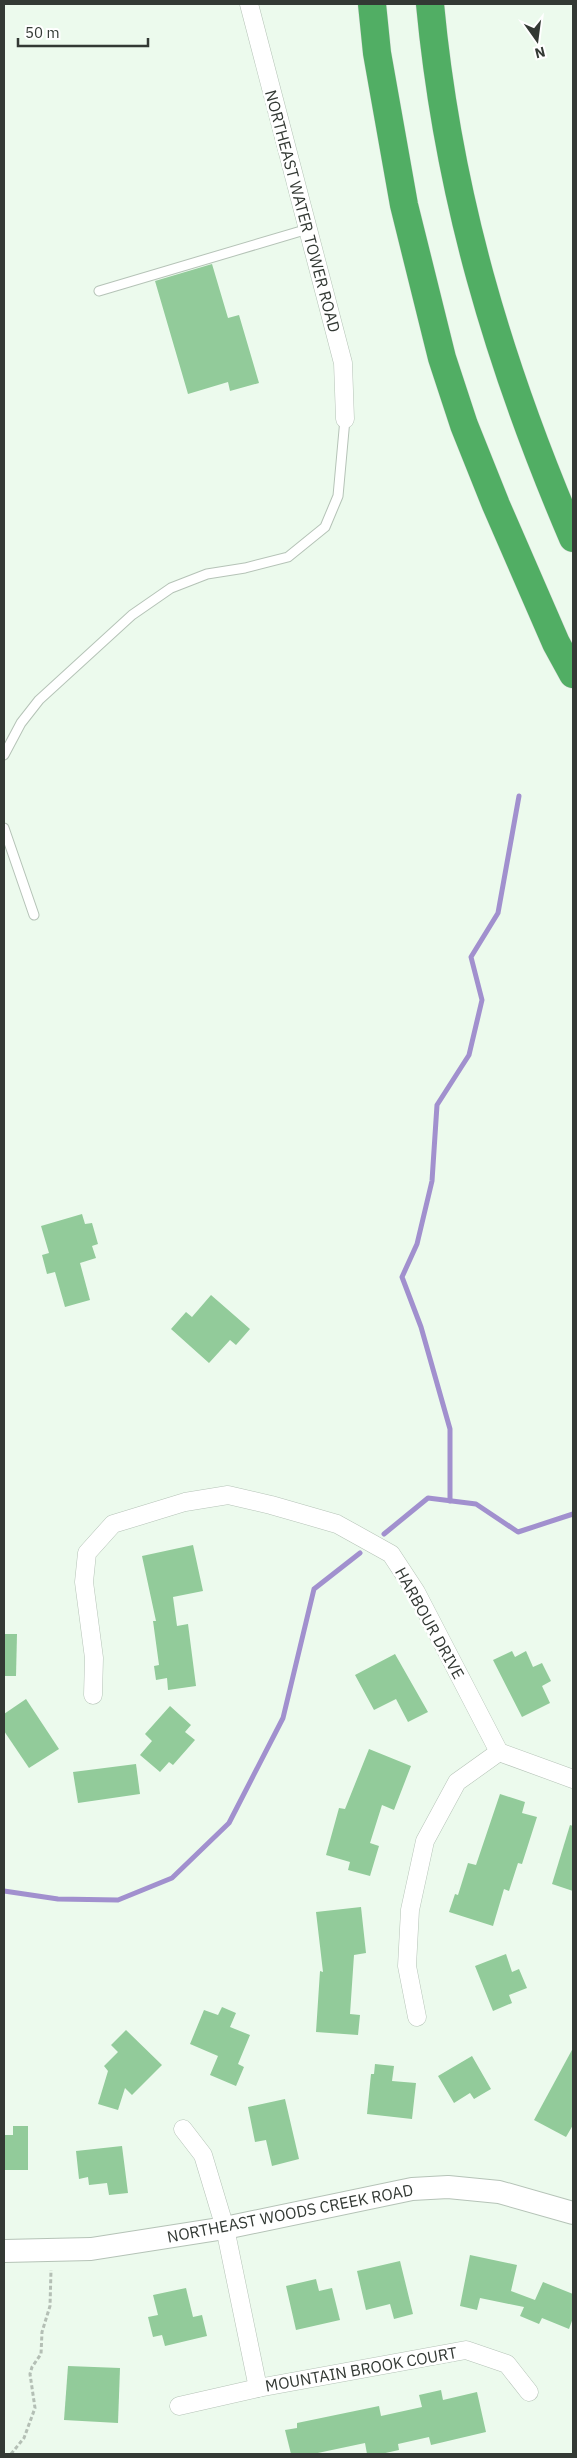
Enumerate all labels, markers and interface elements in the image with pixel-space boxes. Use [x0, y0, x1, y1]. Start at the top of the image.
scale bar [18, 15, 148, 47]
north arrow [512, 15, 562, 65]
text: 50 m [25, 23, 60, 42]
text: N [533, 43, 547, 63]
street label: NORTHEAST WATER TOWER ROAD [261, 87, 345, 335]
street label: HARBOUR DRIVE [391, 1564, 469, 1682]
street label: NORTHEAST WOODS CREEK ROAD [165, 2179, 415, 2247]
street label: MOUNTAIN BROOK COURT [264, 2342, 458, 2396]

